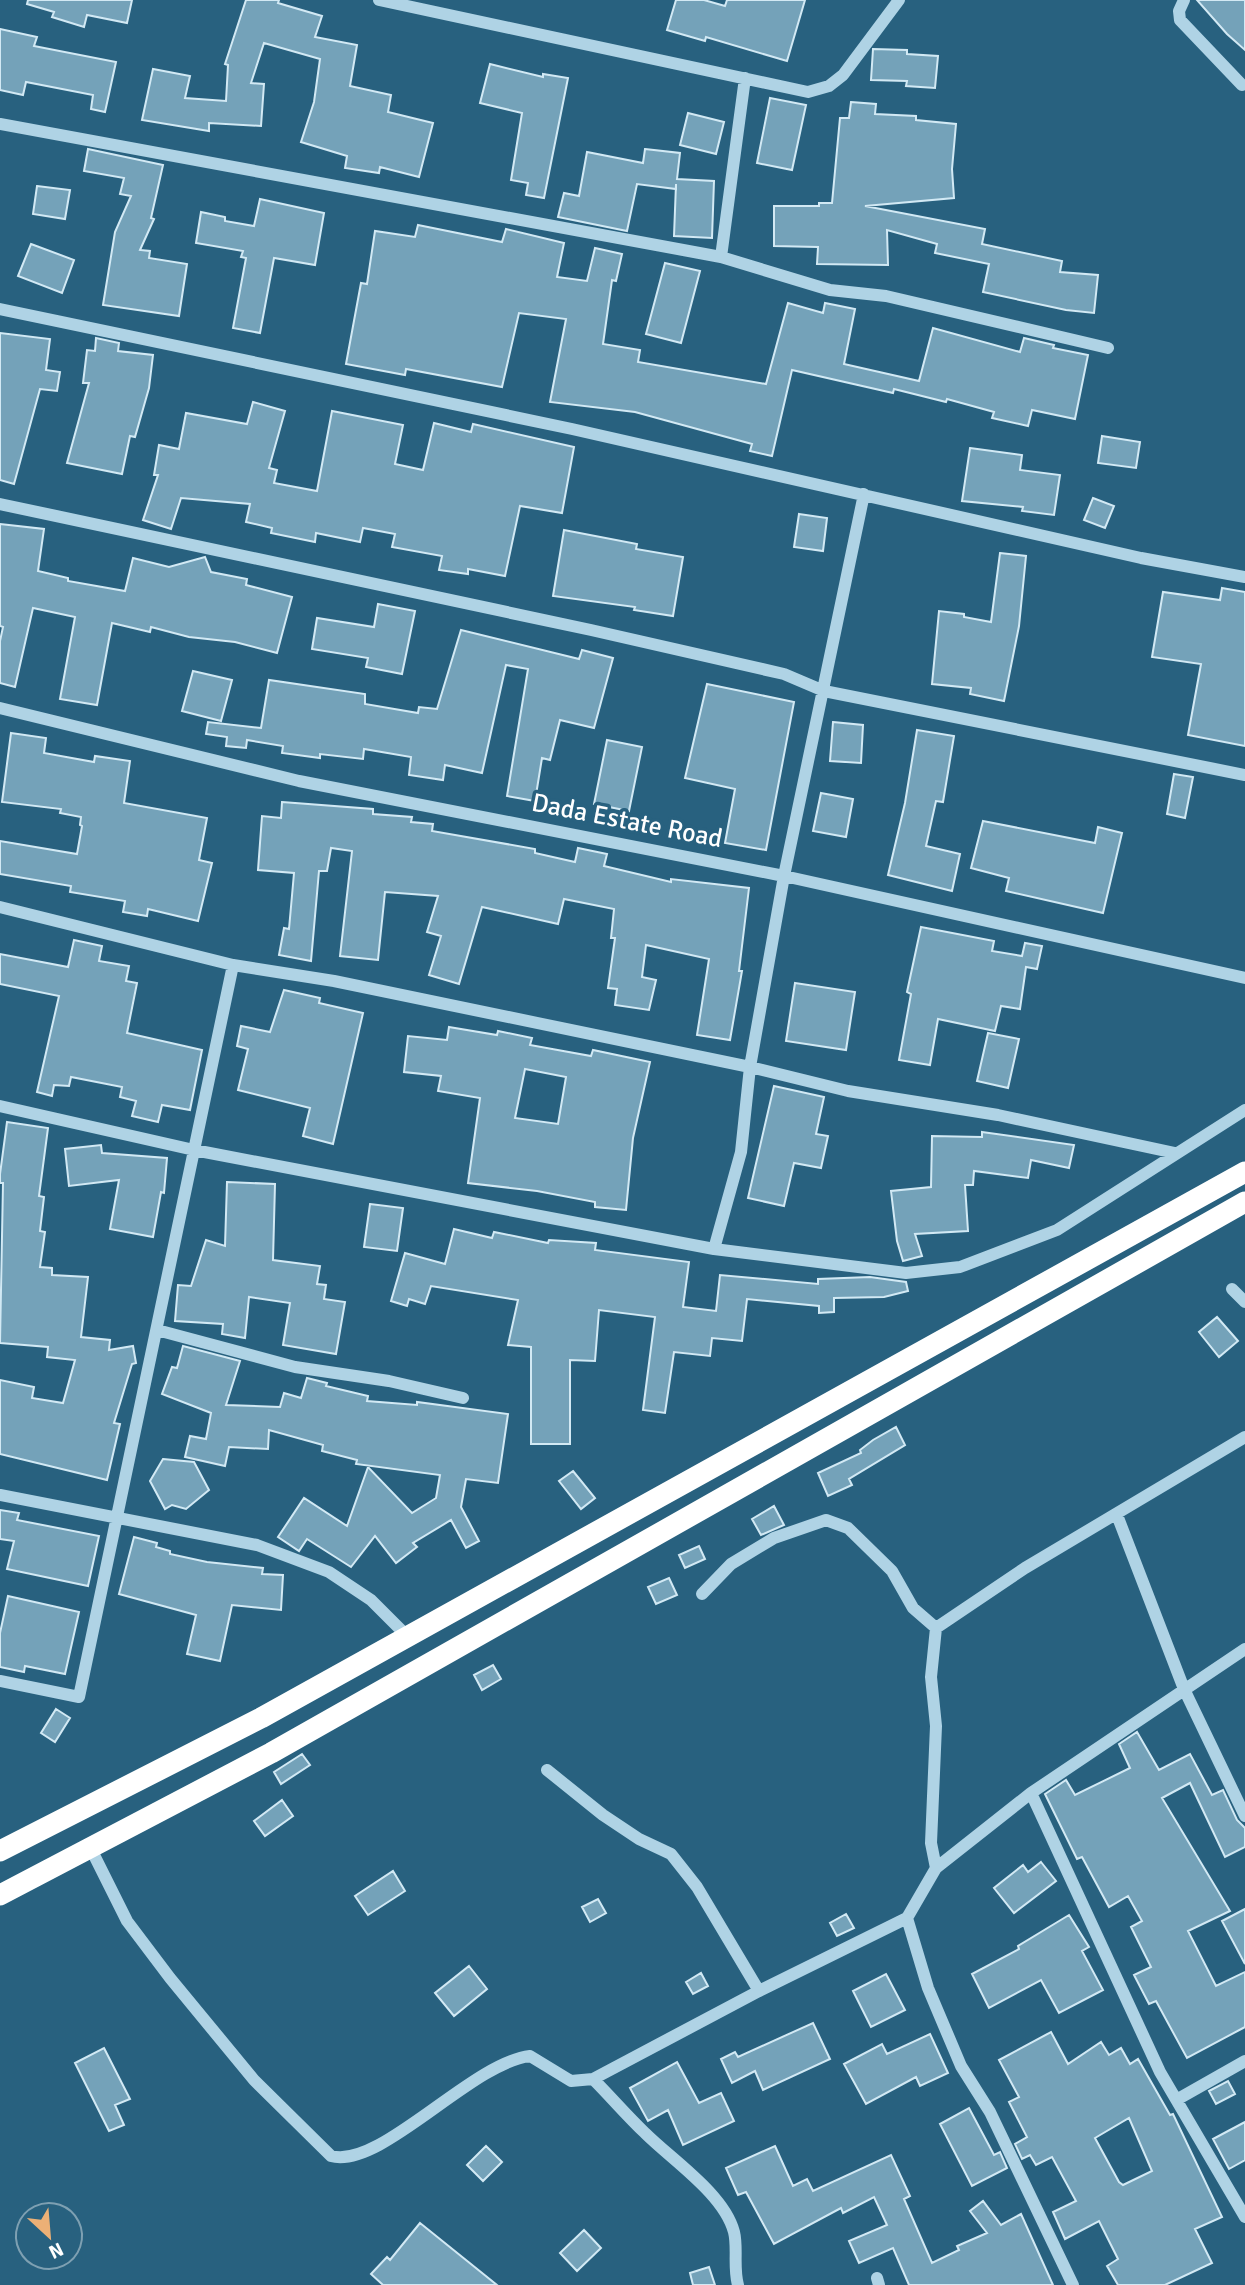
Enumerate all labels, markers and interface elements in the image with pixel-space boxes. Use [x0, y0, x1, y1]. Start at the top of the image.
street label: Dada Estate Road [529, 787, 725, 855]
north arrow [14, 2201, 84, 2271]
text: N [45, 2237, 67, 2264]

